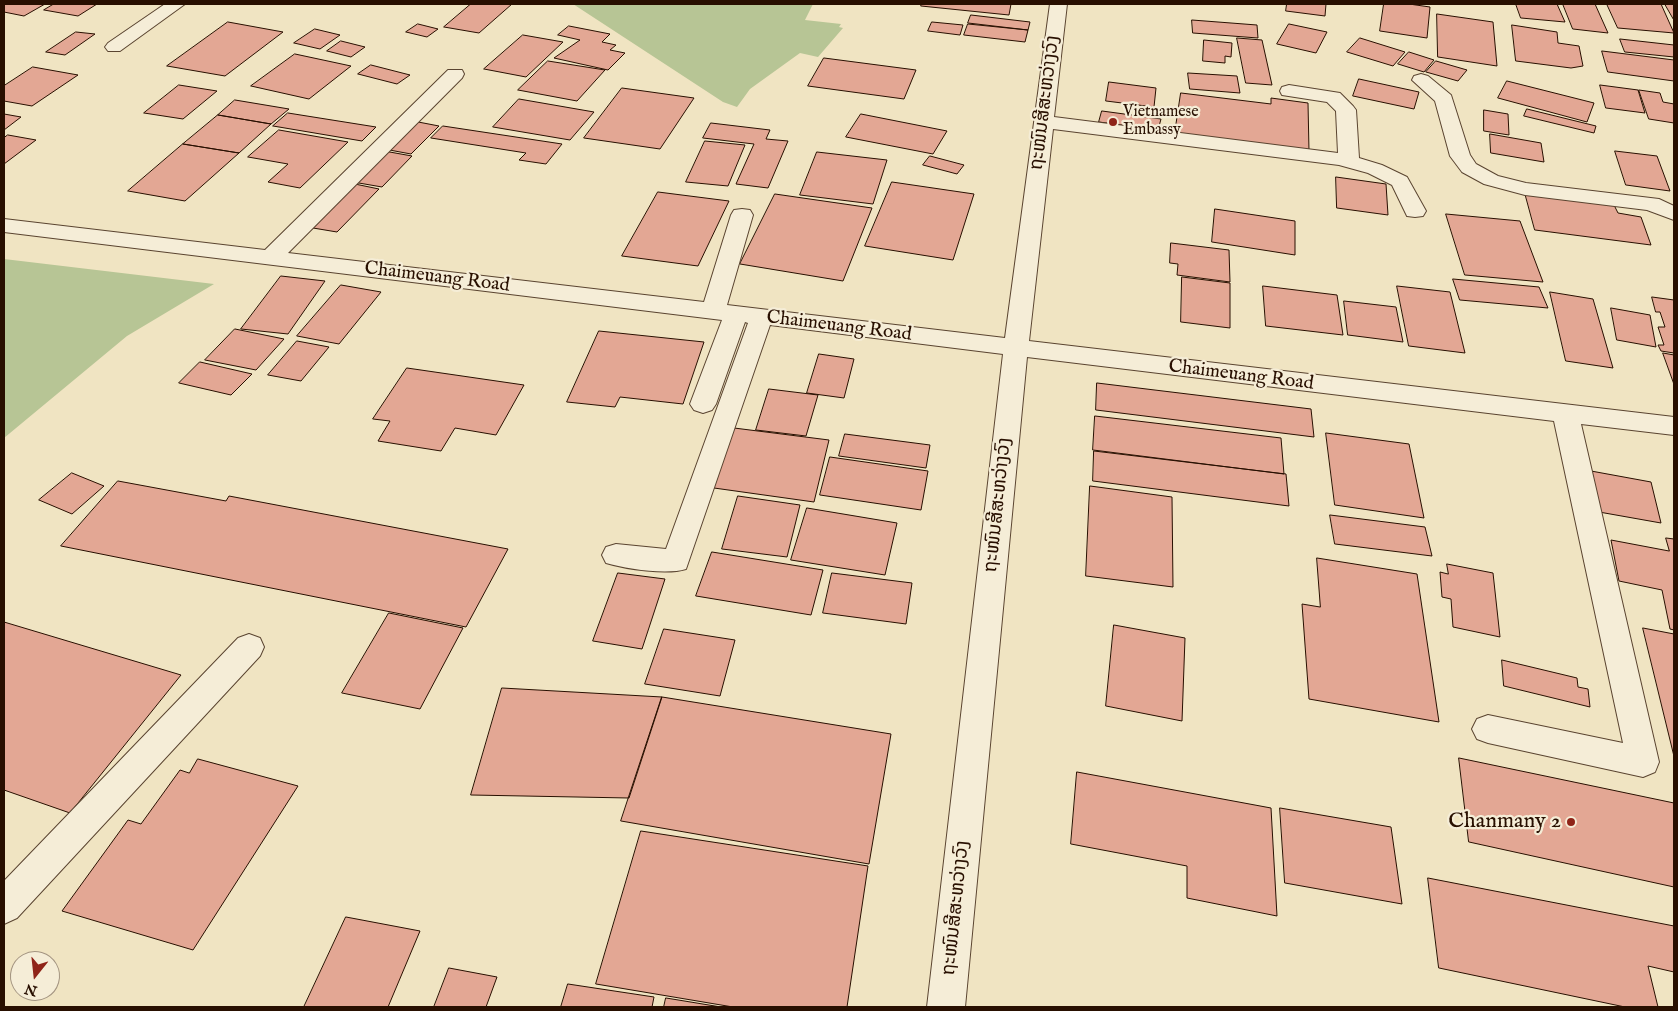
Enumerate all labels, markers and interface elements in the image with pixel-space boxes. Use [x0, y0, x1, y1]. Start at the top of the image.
street label: ຖະໜົນສີສະຫວ່າງວົງ [1026, 34, 1066, 172]
place label: Vietnamese Embassy [1123, 103, 1199, 141]
marker: Vietnamese Embassy [1107, 116, 1119, 128]
street label: Chaimeuang Road [363, 258, 511, 298]
street label: Chaimeuang Road [765, 307, 913, 347]
street label: Chaimeuang Road [1167, 356, 1315, 396]
street label: ຖະໜົນສີສະຫວ່າງວົງ [981, 436, 1017, 574]
place label: Chanmany 2 [1448, 809, 1561, 835]
marker: Chanmany 2 [1565, 816, 1577, 828]
street label: ຖະໜົນສີສະຫວ່າງວົງ [939, 839, 975, 977]
north arrow [10, 951, 60, 1001]
text: N [23, 979, 39, 1000]

